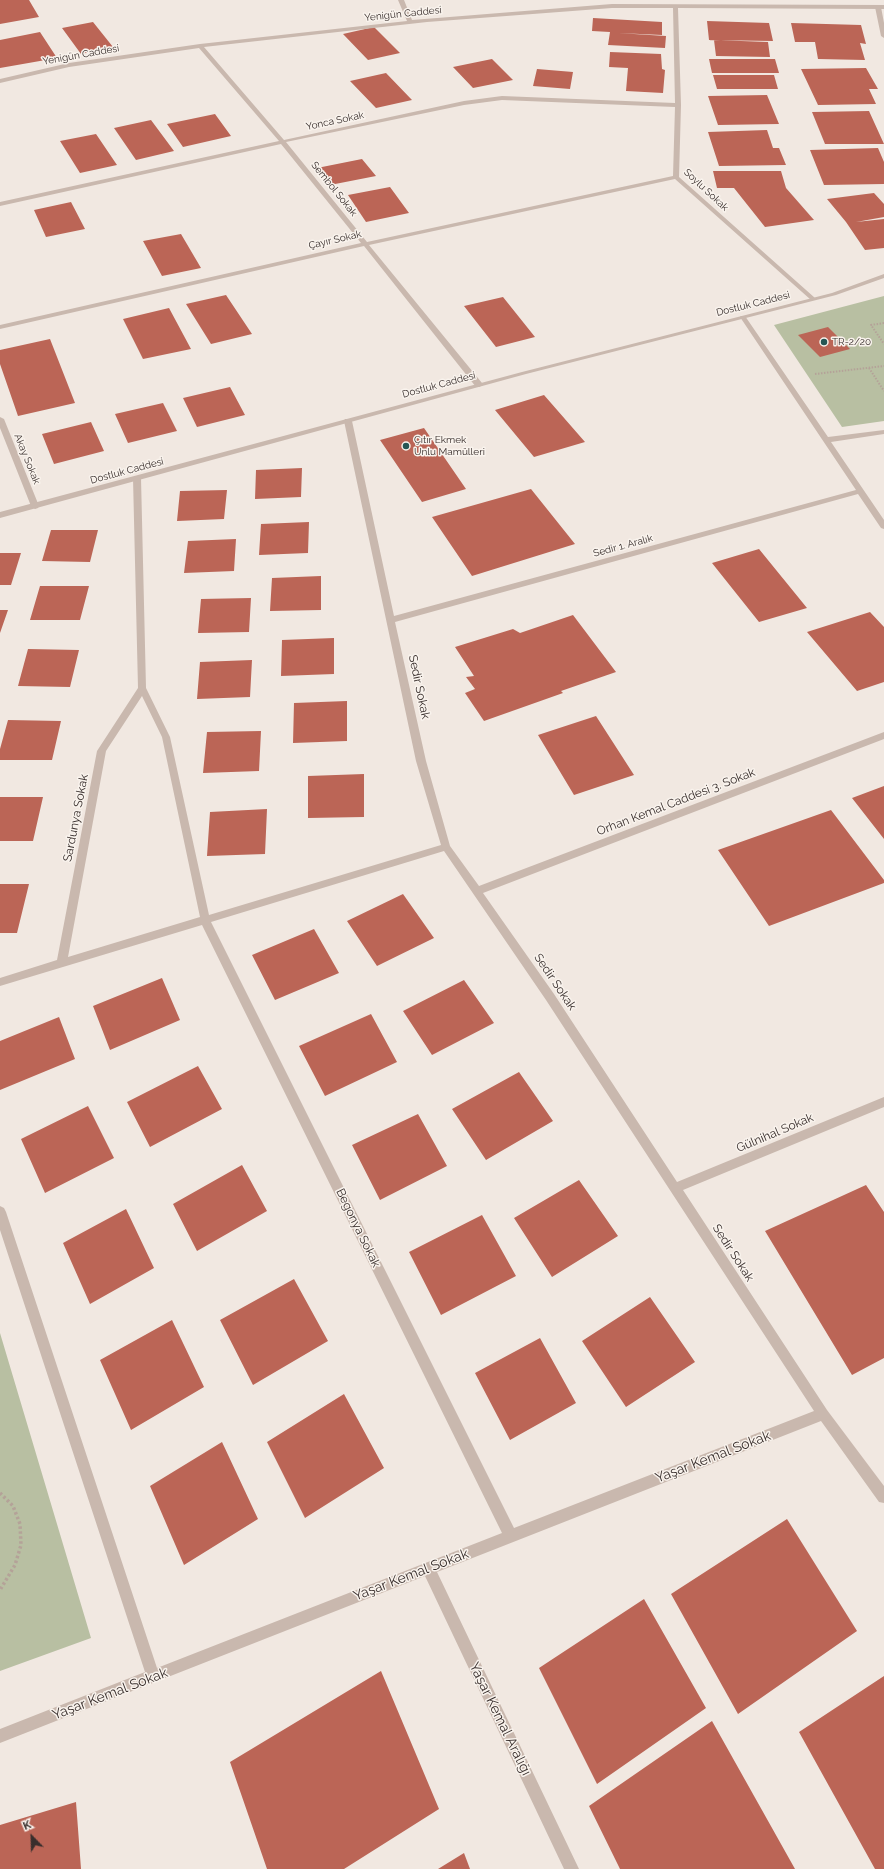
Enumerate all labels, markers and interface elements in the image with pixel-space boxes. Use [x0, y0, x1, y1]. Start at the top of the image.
street label: Yenigün Caddesi [364, 4, 442, 24]
street label: Yenigün Caddesi [42, 42, 120, 68]
street label: Yonca Sokak [305, 109, 365, 133]
street label: Sembol Sokak [308, 159, 360, 219]
street label: Soylu Sokak [681, 166, 731, 214]
street label: Çayır Sokak [307, 228, 363, 252]
street label: Dostluk Caddesi [715, 289, 791, 319]
place label: TR-2/20 [832, 336, 871, 348]
marker: TR-2/20 [819, 337, 829, 347]
street label: Dostluk Caddesi [401, 369, 477, 401]
street label: Akay Sokak [11, 432, 43, 486]
place label: Çıtır Ekmek Unlu Mamülleri [414, 434, 485, 458]
marker: Çıtır Ekmek Unlu Mamülleri [401, 441, 411, 451]
street label: Dostluk Caddesi [89, 455, 165, 487]
street label: Sedir 1. Aralık [592, 532, 654, 560]
street label: Sedir Sokak [405, 654, 433, 720]
street label: Orhan Kemal Caddesi 3. Sokak [595, 765, 757, 839]
street label: Sardunya Sokak [60, 773, 92, 863]
street label: Sedir Sokak [531, 951, 579, 1013]
street label: Gülnihal Sokak [734, 1110, 816, 1156]
street label: Begonya Sokak [333, 1186, 383, 1270]
street label: Sedir Sokak [709, 1222, 757, 1284]
street label: Yaşar Kemal Sokak [653, 1427, 773, 1487]
street label: Yaşar Kemal Sokak [351, 1545, 471, 1605]
street label: Yaşar Kemal Aralığı [465, 1660, 535, 1778]
street label: Yaşar Kemal Sokak [50, 1664, 170, 1724]
north arrow [12, 1817, 52, 1857]
text: K [21, 1818, 33, 1833]

